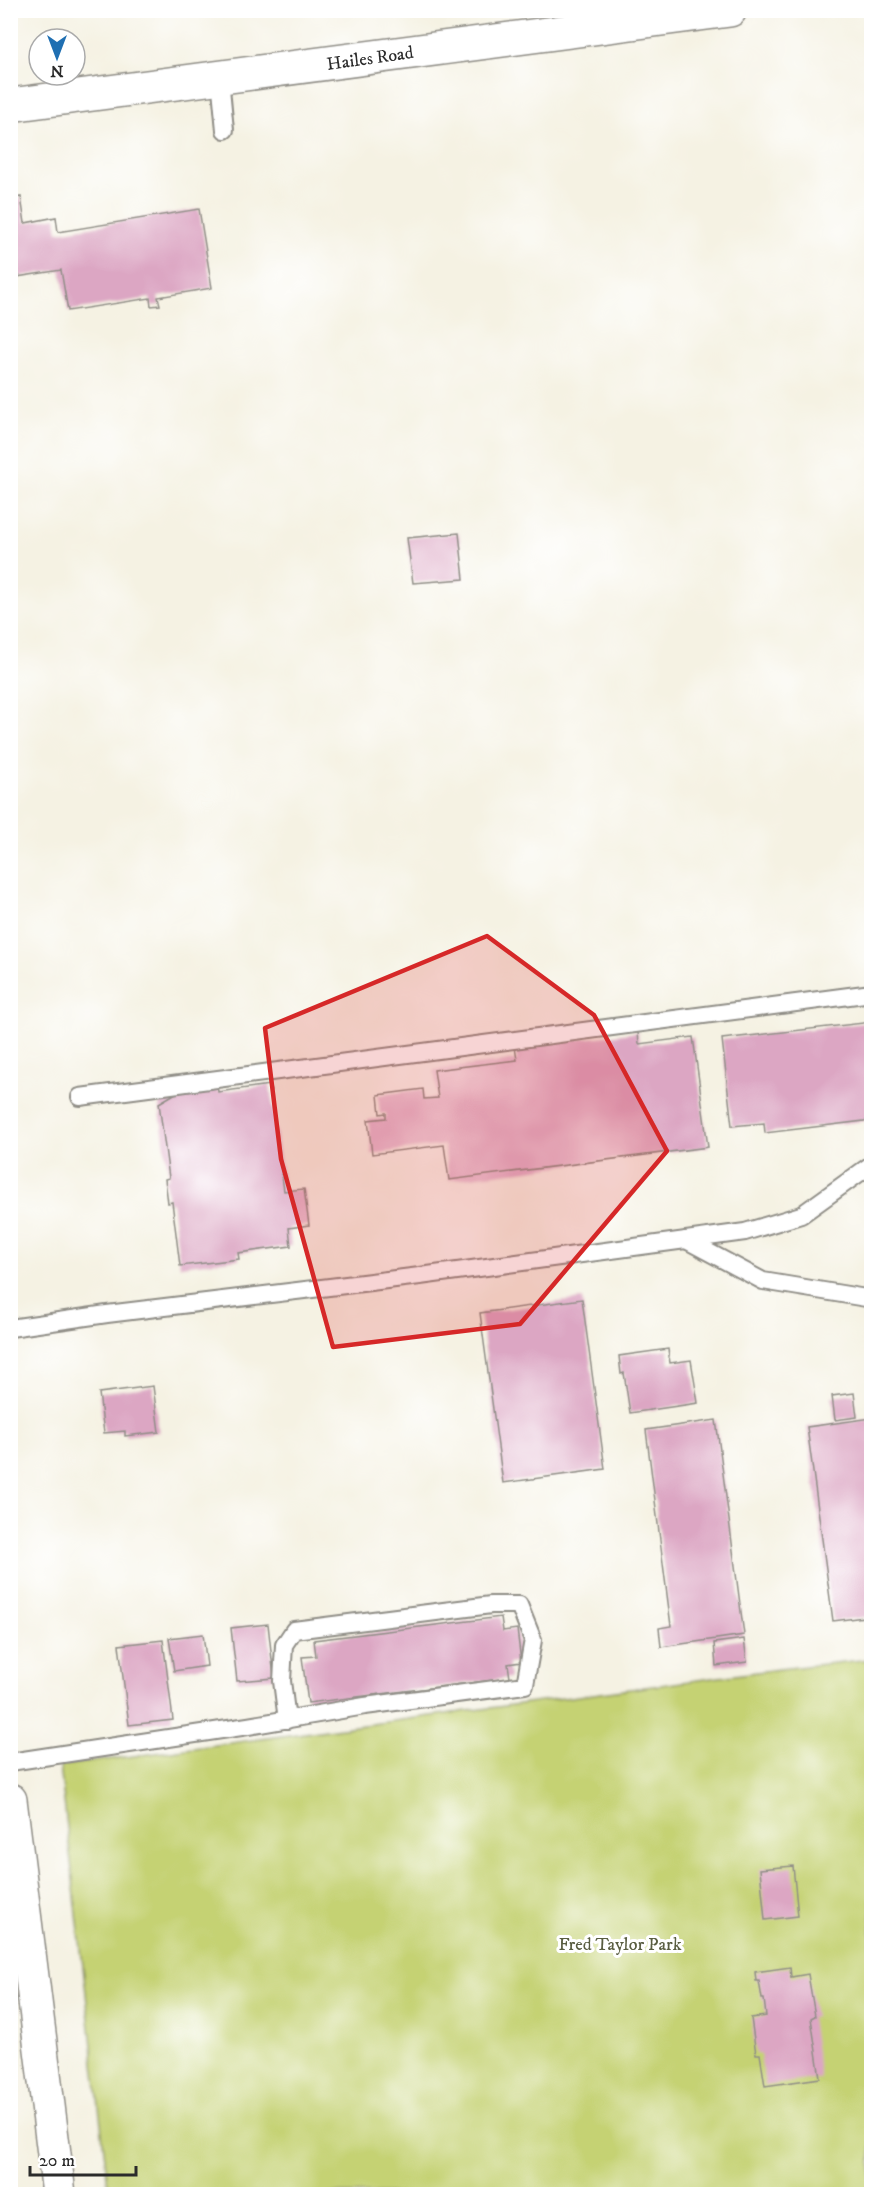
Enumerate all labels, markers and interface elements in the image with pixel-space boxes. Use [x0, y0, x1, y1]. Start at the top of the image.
north arrow [27, 27, 87, 87]
street label: Hailes Road [325, 42, 415, 76]
text: N [50, 61, 64, 81]
park label: Fred Taylor Park [558, 1934, 682, 1956]
scale bar [30, 2139, 136, 2177]
text: 20 m [39, 2150, 75, 2172]

